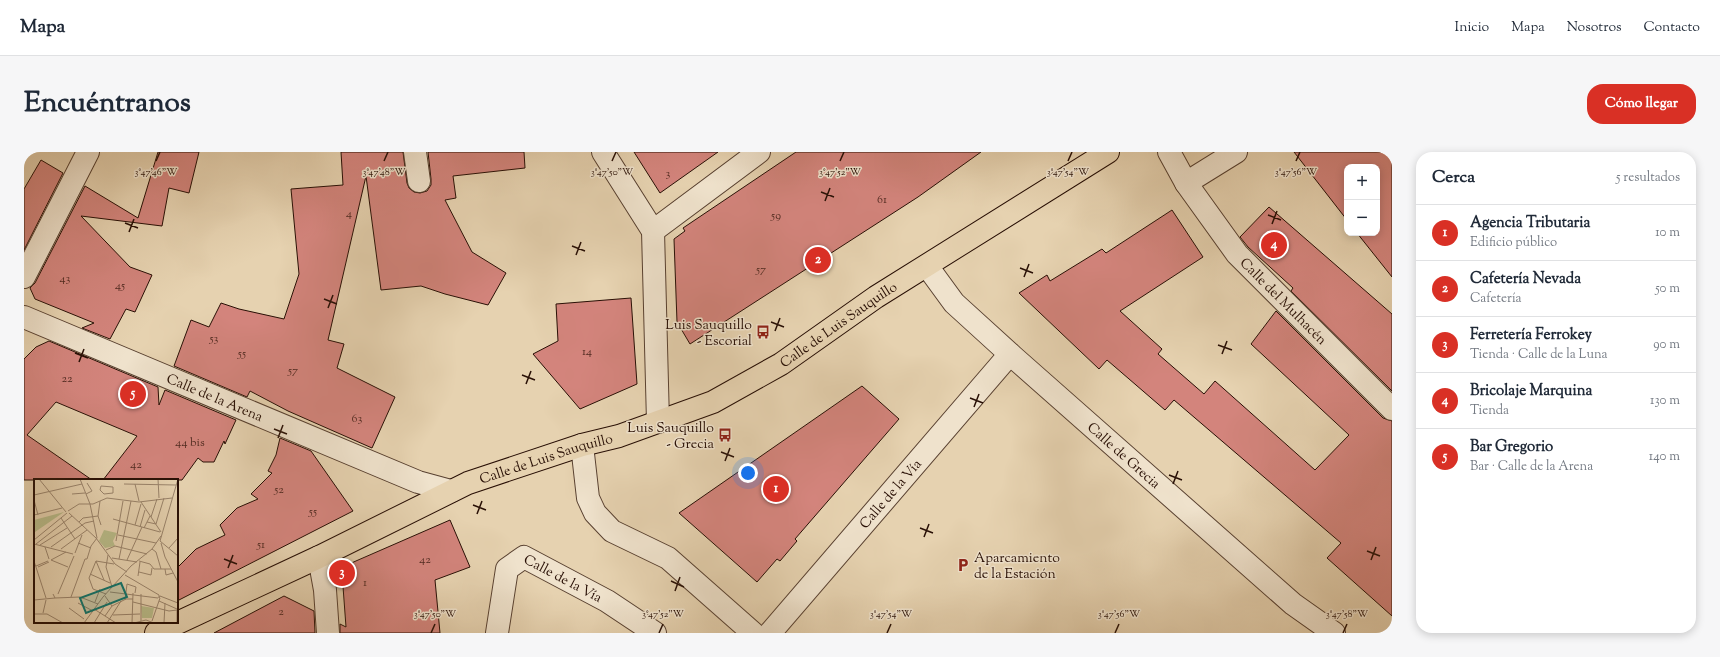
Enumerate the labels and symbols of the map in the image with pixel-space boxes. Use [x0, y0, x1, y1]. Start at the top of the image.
text: 3°47'46"W [135, 165, 177, 180]
text: 3°47'48"W [363, 165, 406, 180]
text: 3°47'50"W [591, 165, 633, 180]
house number: 3 [666, 165, 671, 183]
text: 3°47'52"W [819, 165, 861, 180]
text: 3°47'54"W [1047, 165, 1089, 180]
text: 3°47'56"W [1275, 165, 1317, 180]
house number: 61 [877, 191, 887, 209]
house number: 4 [346, 205, 352, 223]
house number: 59 [770, 207, 781, 225]
pin: 4 [1261, 230, 1287, 260]
pin: 2 [805, 245, 831, 275]
street label: Calle del Mulhacén [1234, 254, 1331, 350]
house number: 57 [755, 261, 766, 279]
house number: 43 [60, 270, 71, 288]
house number: 45 [115, 277, 125, 295]
street label: Calle de Luis Sauquillo [777, 278, 902, 374]
place label: Luis Sauquillo - Escorial [665, 316, 752, 352]
bus stop icon: Luis Sauquillo - Escorial [755, 324, 771, 340]
house number: 53 [209, 330, 219, 348]
house number: 14 [582, 343, 592, 361]
house number: 55 [237, 345, 246, 363]
house number: 57 [287, 362, 298, 380]
house number: 22 [61, 370, 73, 388]
street label: Calle de la Arena [163, 370, 266, 428]
pin: 5 [120, 379, 146, 409]
house number: 63 [352, 410, 363, 428]
street label: Calle de Grecia [1082, 418, 1164, 495]
place label: Luis Sauquillo - Grecia [627, 419, 715, 455]
bus stop icon: Luis Sauquillo - Grecia [717, 427, 733, 443]
street label: Calle de Luis Sauquillo [477, 430, 615, 490]
house number: 44 bis [175, 434, 205, 452]
street label: Calle de la Vía [856, 455, 928, 534]
house number: 42 [130, 456, 142, 474]
your location [738, 463, 758, 483]
pin: 1 [763, 474, 789, 504]
inset map [34, 479, 178, 623]
house number: 52 [273, 481, 284, 499]
house number: 55 [308, 503, 317, 521]
house number: 51 [256, 536, 265, 554]
place label: Aparcamiento de la Estación [974, 549, 1060, 585]
house number: 42 [419, 551, 431, 569]
street label: Calle de la Vía [519, 551, 606, 609]
parking icon: Aparcamiento de la Estación [955, 557, 971, 573]
pin: 3 [329, 558, 355, 588]
house number: 1 [363, 574, 367, 592]
house number: 2 [278, 603, 284, 621]
text: 3°47'50"W [414, 607, 456, 622]
text: 3°47'52"W [642, 607, 684, 622]
text: 3°47'54"W [870, 607, 912, 622]
text: 3°47'56"W [1098, 607, 1140, 622]
text: 3°47'58"W [1326, 607, 1368, 622]

